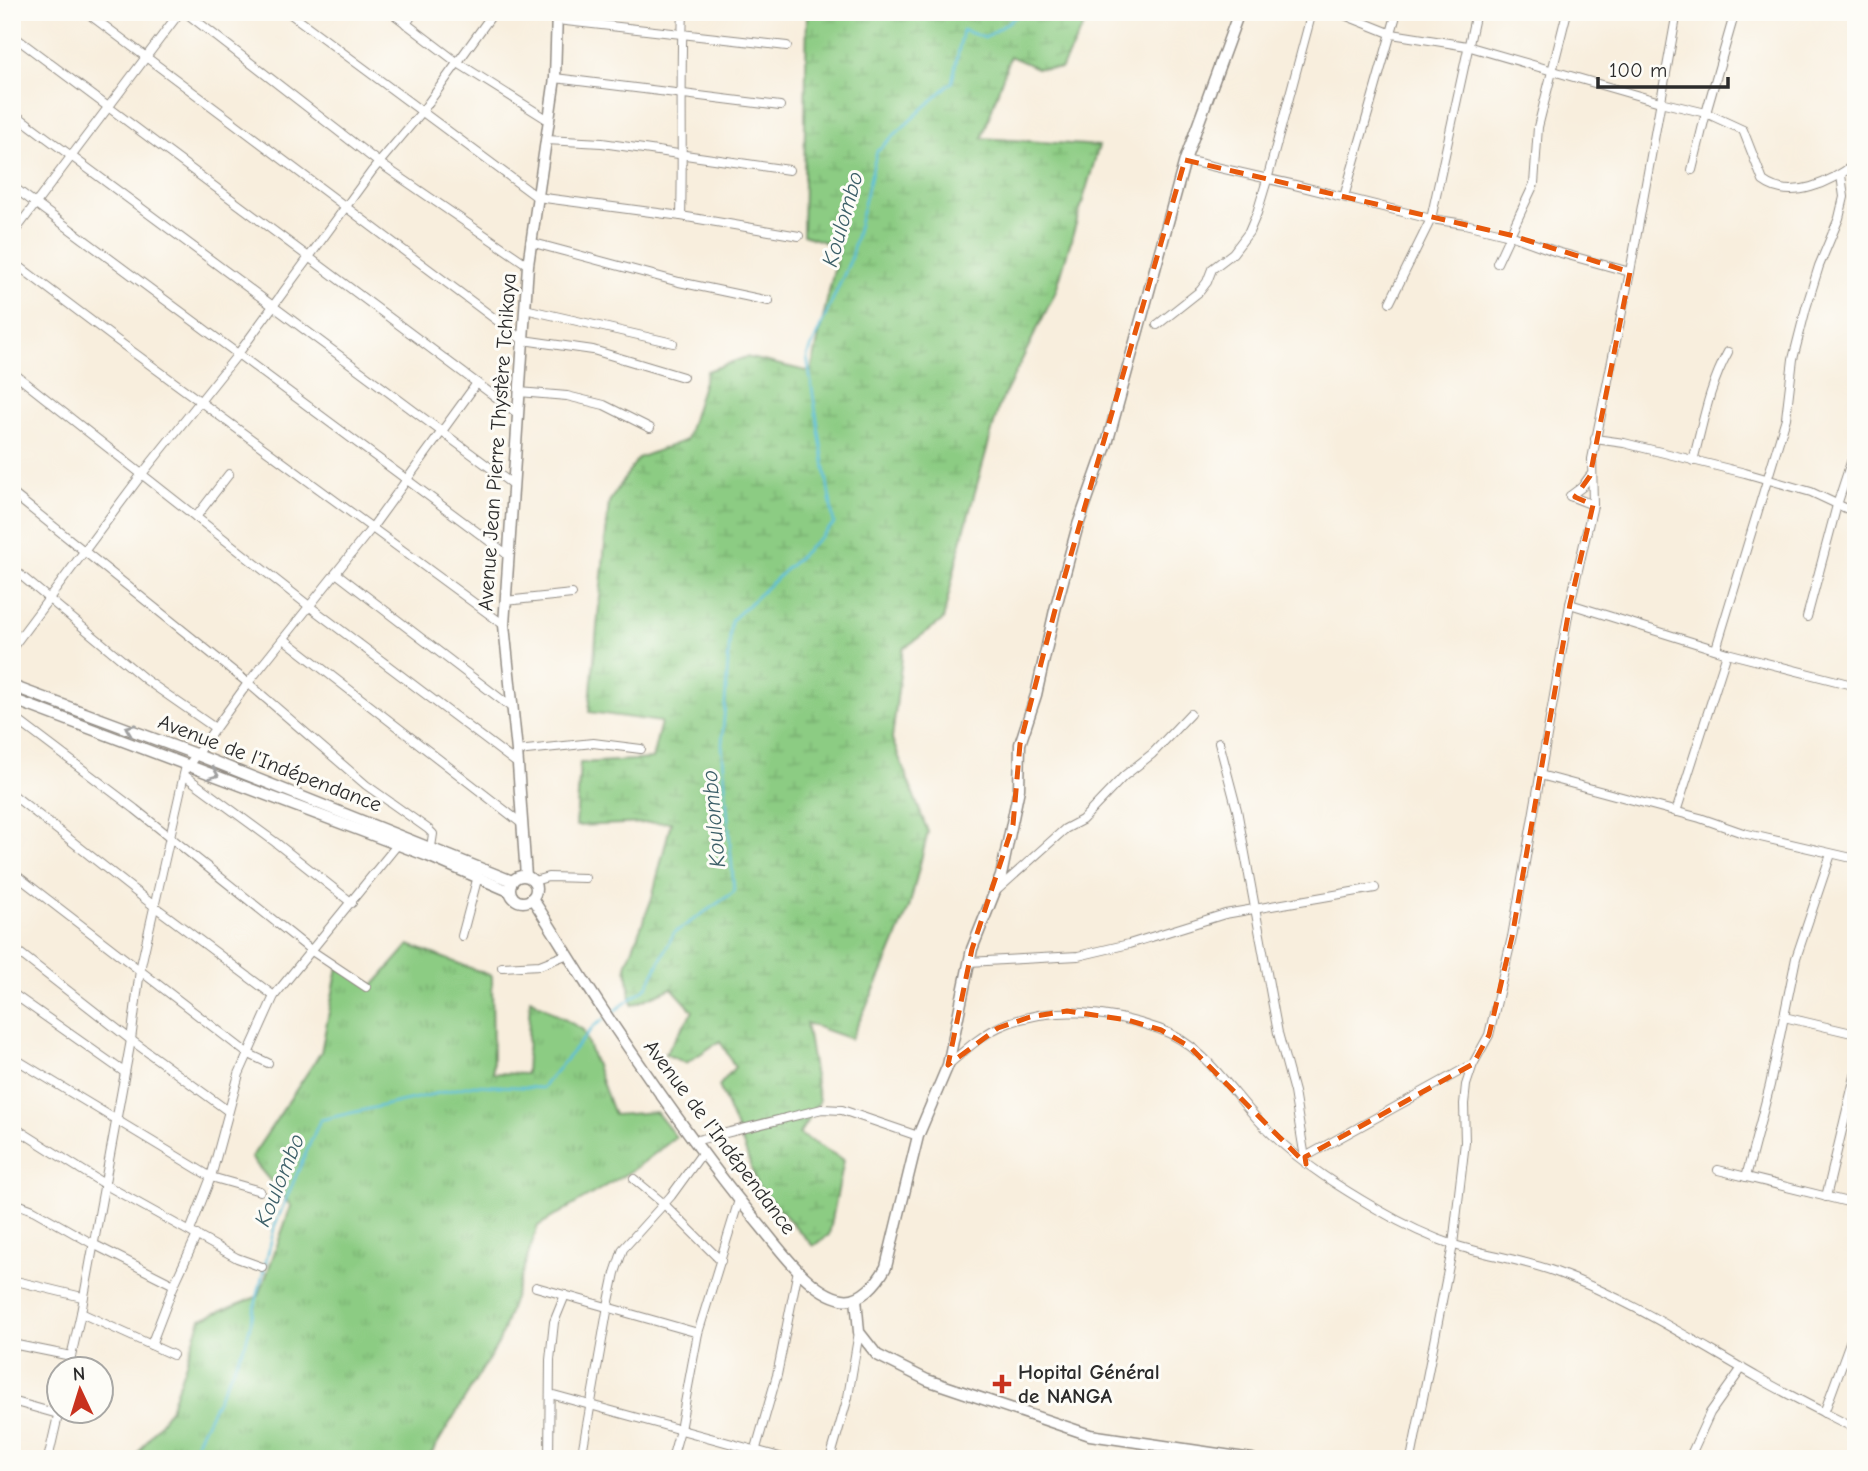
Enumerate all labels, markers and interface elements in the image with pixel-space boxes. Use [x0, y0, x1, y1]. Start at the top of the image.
scale bar [1598, 46, 1728, 90]
text: 100 m [1609, 58, 1667, 82]
water label: Koulombo [816, 168, 869, 270]
street label: Avenue Jean Pierre Thystère Tchikaya [473, 272, 521, 612]
street label: Avenue de l'Indépendance [155, 709, 385, 817]
one-way arrow [124, 723, 136, 737]
one-way arrow [207, 766, 219, 780]
water label: Koulombo [696, 769, 731, 869]
street label: Avenue de l'Indépendance [639, 1035, 801, 1239]
water label: Koulombo [249, 1130, 310, 1231]
north arrow [46, 1356, 116, 1426]
place label: Hopital Général de NANGA [1018, 1360, 1160, 1408]
text: N [72, 1363, 86, 1385]
marker: Hopital Général de NANGA [992, 1374, 1012, 1394]

